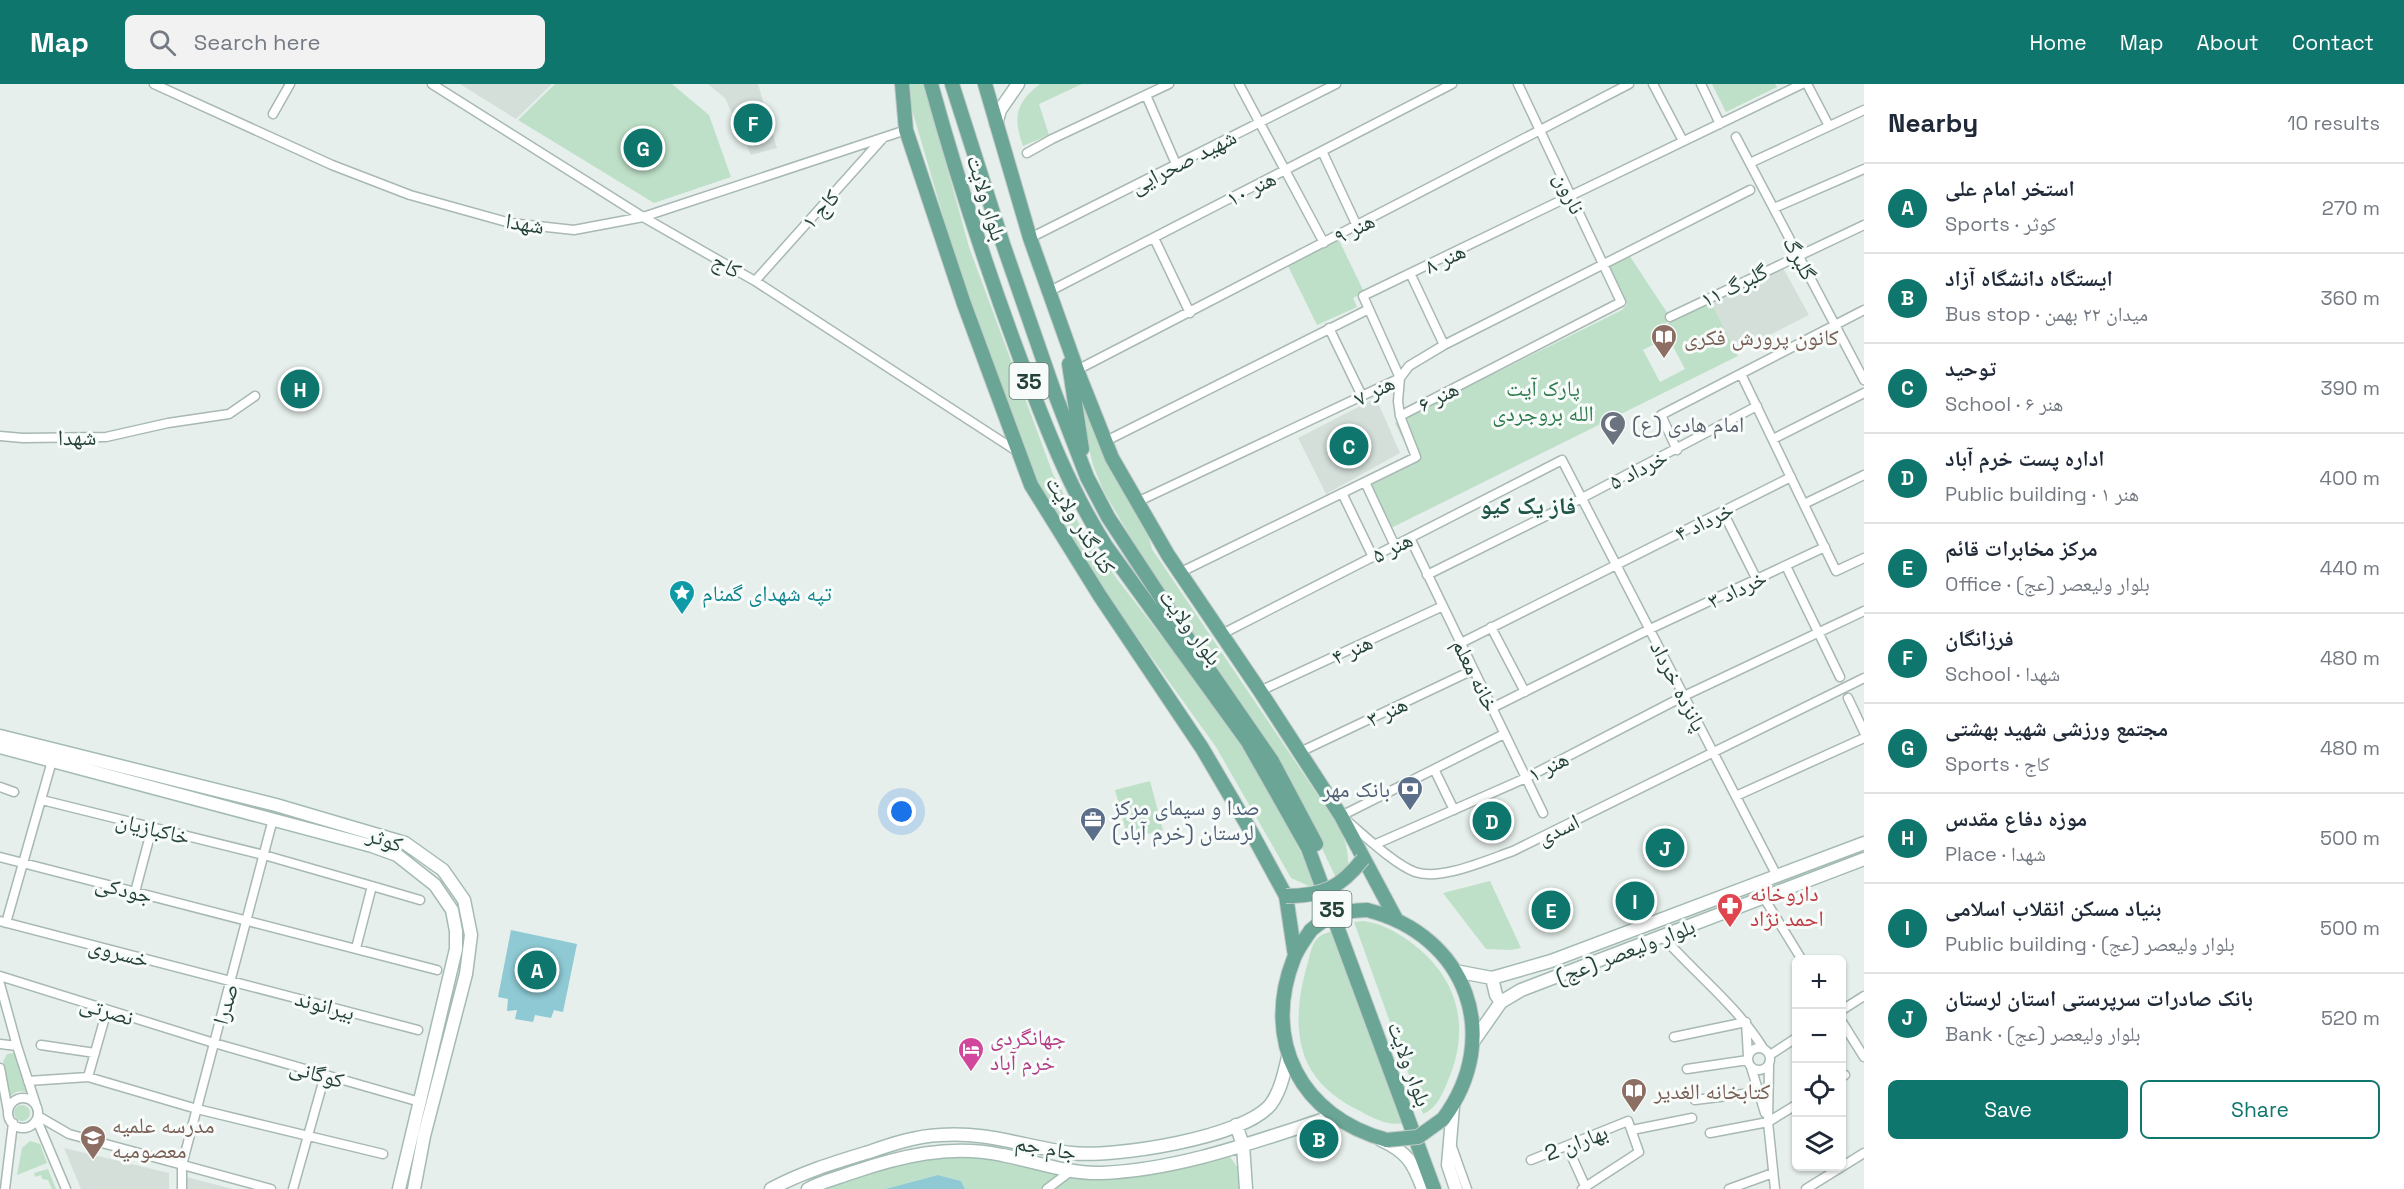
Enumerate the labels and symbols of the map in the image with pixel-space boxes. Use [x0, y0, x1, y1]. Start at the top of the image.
pin: F [734, 100, 772, 146]
street label: شهید صحرایی [1125, 122, 1241, 200]
pin: G [624, 126, 662, 170]
street label: بلوار ولایت [961, 152, 1013, 244]
street label: هنر ۱۰ [1222, 164, 1280, 212]
street label: نارون [1548, 167, 1592, 219]
street label: کاج ۱ [795, 183, 845, 235]
street label: شهدا [504, 206, 546, 240]
street label: هنر ۹ [1329, 206, 1379, 250]
street label: گلبرگ [1777, 231, 1823, 285]
street label: هنر ۸ [1420, 236, 1470, 280]
street label: کاج [708, 246, 746, 284]
street label: گلبرگ ۱۱ [1696, 257, 1772, 313]
library icon: کانون پرورش فکری [1649, 322, 1679, 360]
place label: کانون پرورش فکری [1684, 323, 1839, 351]
road number: 35 [1010, 363, 1048, 399]
pin: H [280, 366, 320, 412]
street label: هنر ۷ [1349, 368, 1399, 412]
street label: هنر ۶ [1413, 374, 1463, 418]
park label: پارک آیت الله بروجردی [1492, 374, 1594, 427]
mosque icon: امام هادی (ع) [1598, 409, 1628, 447]
place label: امام هادی (ع) [1632, 410, 1744, 439]
street label: شهدا [57, 423, 97, 451]
pin: C [1330, 424, 1368, 469]
street label: خرداد ۵ [1604, 442, 1672, 496]
street label: کنارگذر ولایت [1040, 471, 1122, 579]
district label: فاز یک کیو [1480, 490, 1576, 521]
street label: خرداد ۴ [1670, 495, 1738, 547]
street label: هنر ۵ [1367, 525, 1417, 569]
street label: خرداد ۳ [1703, 563, 1771, 615]
place icon: تپه شهدای گمنام [667, 578, 697, 616]
place label: تپه شهدای گمنام [702, 579, 832, 608]
street label: بلوار ولایت [1153, 583, 1229, 671]
street label: هنر ۴ [1327, 627, 1377, 671]
street label: خانه معلم [1446, 634, 1506, 716]
street label: پانزده خرداد [1644, 636, 1714, 736]
street label: هنر ۳ [1362, 689, 1412, 733]
street label: هنر ۱ [1523, 744, 1573, 788]
bank icon: بانک مهر [1395, 774, 1425, 812]
place label: بانک مهر [1321, 775, 1390, 803]
place label: صدا و سیمای مرکز لرستان (خرم آباد) [1111, 793, 1260, 847]
your location [887, 797, 916, 826]
pin: D [1472, 798, 1512, 844]
street label: خاکبازیان [113, 805, 193, 851]
office icon: صدا و سیمای مرکز لرستان (خرم آباد) [1078, 805, 1108, 843]
street label: اسدی [1532, 807, 1584, 851]
street label: کوثر [363, 820, 407, 858]
pin: J [1646, 826, 1684, 870]
street label: جودکی [93, 868, 155, 910]
pin: I [1616, 878, 1654, 924]
place label: داروخانه احمد نژاد [1750, 879, 1824, 932]
pin: E [1532, 888, 1570, 932]
road number: 35 [1312, 891, 1352, 927]
pharmacy icon: داروخانه احمد نژاد [1715, 891, 1745, 929]
street label: بلوار ولیعصر (عج) [1551, 912, 1699, 990]
street label: خسروی [86, 931, 152, 973]
pin: A [518, 948, 556, 992]
street label: صدرا [206, 980, 244, 1028]
street label: بیرانوند [292, 984, 358, 1026]
street label: نصرتی [77, 989, 137, 1031]
street label: بلوار ولایت [1382, 1018, 1438, 1110]
place label: جهانگردى خرم آباد [990, 1023, 1066, 1077]
hotel icon: جهانگردى خرم آباد [956, 1035, 986, 1073]
street label: کوگانی [287, 1052, 347, 1094]
library icon: کتابخانه الغدیر [1619, 1076, 1649, 1114]
place label: کتابخانه الغدیر [1653, 1077, 1770, 1105]
place label: مدرسه علمیه معصومیه [112, 1111, 214, 1164]
pin: B [1300, 1116, 1338, 1162]
street label: بهاران 2 [1540, 1117, 1612, 1167]
school or university icon: مدرسه علمیه معصومیه [78, 1123, 108, 1161]
street label: جام جم [1013, 1128, 1079, 1167]

